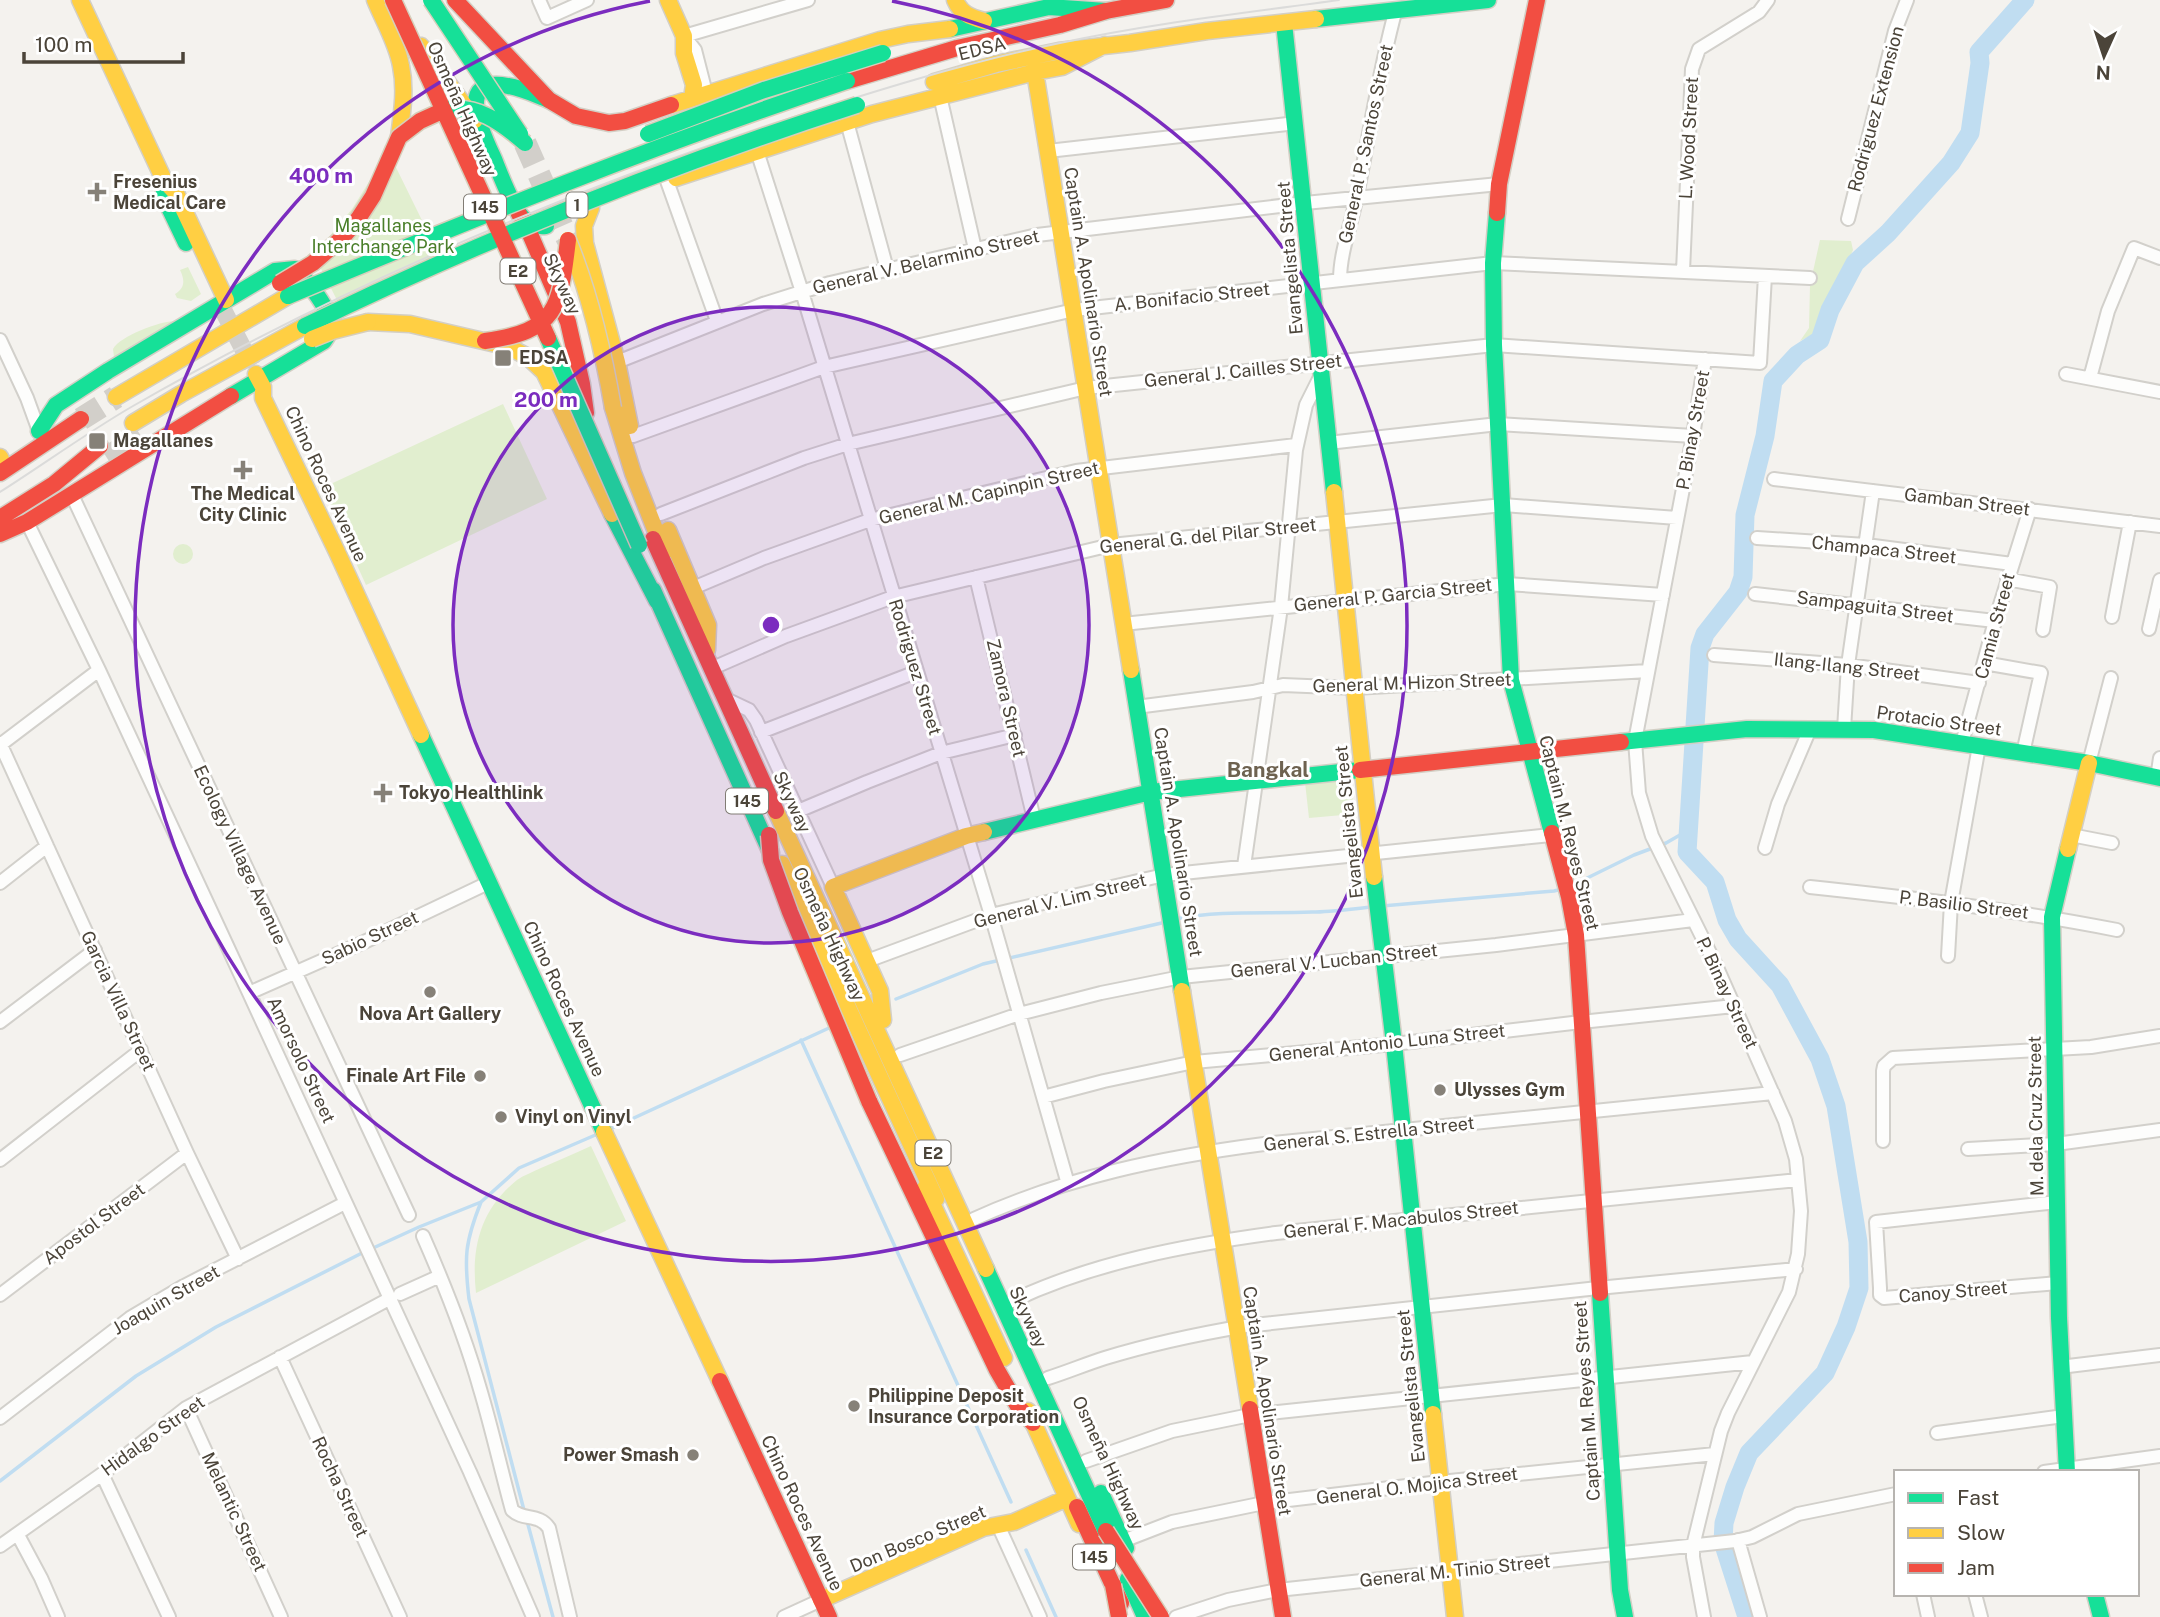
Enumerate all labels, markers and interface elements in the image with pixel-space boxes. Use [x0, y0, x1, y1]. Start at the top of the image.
scale bar [24, 21, 184, 65]
north arrow [2069, 21, 2139, 91]
street label: Rodriguez Extension [1843, 24, 1908, 194]
text: 100 m [35, 32, 92, 57]
street label: EDSA [956, 32, 1008, 65]
street label: Osmeña Highway [423, 38, 502, 180]
street label: General P. Santos Street [1334, 42, 1397, 245]
text: N [2095, 62, 2111, 84]
street label: L. Wood Street [1675, 76, 1702, 200]
text: 400 m [289, 163, 353, 188]
street label: Captain A. Apolinario Street [1060, 166, 1117, 398]
place label: Fresenius Medical Care [113, 171, 226, 213]
street label: Evangelista Street [1272, 181, 1307, 336]
marker: Fresenius Medical Care [87, 182, 107, 202]
road number: 1 [566, 192, 588, 218]
road number: 145 [464, 195, 506, 220]
park label: Magallanes Interchange Park [311, 215, 455, 257]
street label: General V. Belarmino Street [811, 225, 1041, 298]
street label: Skyway [539, 250, 586, 318]
road number: E2 [500, 258, 536, 284]
street label: A. Bonifacio Street [1113, 278, 1271, 315]
place label: EDSA [519, 347, 569, 368]
marker: EDSA [493, 348, 513, 368]
street label: General J. Cailles Street [1143, 350, 1343, 391]
street label: P. Binay Street [1672, 368, 1713, 491]
text: 200 m [514, 387, 578, 412]
street label: Chino Roces Avenue [281, 403, 372, 565]
place label: Magallanes [113, 430, 213, 451]
marker: Magallanes [87, 431, 107, 451]
street label: General M. Capinpin Street [877, 457, 1101, 528]
marker: The Medical City Clinic [233, 460, 253, 480]
place label: The Medical City Clinic [191, 483, 295, 525]
street label: Gamban Street [1903, 483, 2031, 520]
street label: General G. del Pilar Street [1099, 514, 1317, 557]
street label: Champaca Street [1811, 531, 1957, 568]
street label: Camia Street [1970, 570, 2019, 681]
street label: General P. Garcia Street [1293, 574, 1493, 615]
street label: Sampaguita Street [1795, 586, 1955, 627]
street label: Rodriguez Street [885, 596, 946, 738]
centre of rings [759, 613, 783, 637]
street label: Zamora Street [983, 637, 1030, 759]
street label: Ilang-Ilang Street [1773, 648, 1921, 685]
street label: General M. Hizon Street [1312, 669, 1512, 696]
street label: Protacio Street [1875, 701, 2003, 740]
street label: Captain A. Apolinario Street [1150, 726, 1207, 958]
street label: Captain M. Reyes Street [1535, 733, 1604, 933]
street label: Evangelista Street [1330, 744, 1367, 900]
district label: Bangkal [1227, 757, 1309, 782]
street label: Ecology Village Avenue [190, 762, 291, 948]
street label: Skyway [769, 768, 816, 836]
place label: Tokyo Healthlink [399, 782, 544, 803]
marker: Tokyo Healthlink [373, 783, 393, 803]
road number: 145 [726, 788, 768, 814]
street label: Osmeña Highway [789, 864, 870, 1004]
street label: General V. Lim Street [971, 869, 1148, 932]
street label: P. Basilio Street [1898, 886, 2030, 923]
street label: Sabio Street [318, 906, 421, 969]
street label: Chino Roces Avenue [519, 918, 610, 1080]
street label: Garcia Villa Street [77, 927, 160, 1074]
street label: P. Binay Street [1692, 933, 1763, 1052]
street label: General V. Lucban Street [1229, 939, 1439, 982]
marker: Nova Art Gallery [422, 984, 438, 1000]
street label: Amorsolo Street [263, 993, 340, 1126]
place label: Nova Art Gallery [359, 1003, 501, 1024]
street label: General Antonio Luna Street [1268, 1020, 1506, 1065]
street label: M. dela Cruz Street [2024, 1036, 2047, 1196]
place label: Finale Art File [346, 1065, 466, 1086]
marker: Finale Art File [472, 1068, 488, 1084]
place label: Ulysses Gym [1454, 1079, 1565, 1100]
marker: Ulysses Gym [1432, 1082, 1448, 1098]
place label: Vinyl on Vinyl [515, 1106, 632, 1127]
marker: Vinyl on Vinyl [493, 1109, 509, 1125]
street label: General S. Estrella Street [1262, 1112, 1475, 1155]
road number: E2 [916, 1140, 950, 1166]
street label: Apostol Street [39, 1179, 149, 1269]
street label: General F. Macabulos Street [1282, 1197, 1520, 1242]
street label: Joaquin Street [108, 1260, 223, 1339]
street label: Canoy Street [1898, 1276, 2008, 1307]
street label: Skyway [1005, 1283, 1052, 1351]
street label: Captain A. Apolinario Street [1239, 1285, 1296, 1517]
street label: Captain M. Reyes Street [1569, 1300, 1604, 1502]
street label: Evangelista Street [1392, 1308, 1429, 1464]
place label: Philippine Deposit Insurance Corporation [868, 1385, 1059, 1427]
street label: Hidalgo Street [97, 1391, 208, 1480]
street label: Osmeña Highway [1068, 1393, 1149, 1533]
marker: Philippine Deposit Insurance Corporation [846, 1398, 862, 1414]
street label: Chino Roces Avenue [757, 1432, 848, 1594]
street label: Rocha Street [308, 1433, 373, 1541]
place label: Power Smash [563, 1444, 679, 1465]
marker: Power Smash [685, 1447, 701, 1463]
street label: Melantic Street [198, 1449, 271, 1575]
street label: General O. Mojica Street [1315, 1463, 1519, 1508]
legend [1894, 1470, 2139, 1596]
text: Fast [1957, 1485, 1999, 1510]
street label: Don Bosco Street [847, 1500, 989, 1577]
text: Slow [1957, 1520, 2005, 1545]
road number: 145 [1073, 1544, 1115, 1569]
street label: General M. Tinio Street [1358, 1550, 1551, 1591]
text: Jam [1957, 1555, 1995, 1580]

